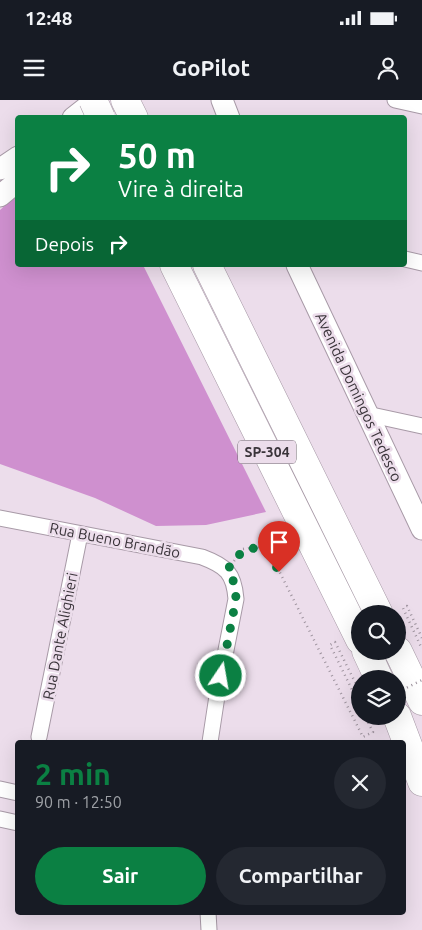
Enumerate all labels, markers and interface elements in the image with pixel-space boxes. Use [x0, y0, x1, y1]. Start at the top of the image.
text: 12:48 [25, 7, 73, 29]
icon: menu [20, 54, 48, 82]
icon: person [374, 54, 402, 82]
text: GoPilot [172, 55, 250, 80]
icon: right [35, 135, 100, 200]
text: 50 m [118, 135, 196, 175]
text: Vire à direita [118, 176, 244, 201]
icon: right [104, 230, 132, 258]
text: Depois [35, 233, 94, 255]
street label: Avenida Domingos Tedesco [312, 310, 406, 484]
road number: SP-304 [238, 441, 296, 464]
street label: Rua Bueno Brandão [48, 519, 182, 561]
pin [258, 521, 300, 572]
icon: arrive [265, 528, 293, 556]
street label: Rua Dante Alighieri [39, 571, 81, 701]
map controls [351, 605, 406, 725]
button: search [351, 605, 406, 660]
position arrow [194, 649, 246, 701]
button: layers [351, 670, 406, 725]
text: 2 min [35, 757, 111, 791]
button: close [334, 757, 386, 809]
text: 90 m · 12:50 [35, 793, 122, 811]
button: Sair [35, 847, 206, 905]
button: Compartilhar [216, 847, 386, 905]

